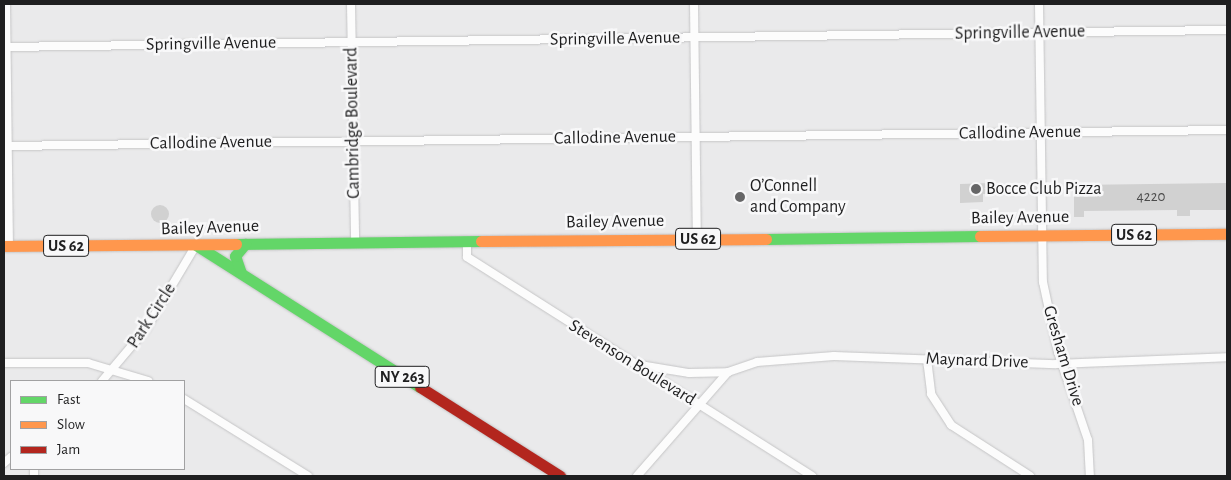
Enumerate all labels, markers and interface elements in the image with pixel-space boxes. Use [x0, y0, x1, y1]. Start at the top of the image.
street label: Springville Avenue [955, 21, 1085, 45]
street label: Springville Avenue [550, 27, 680, 51]
street label: Springville Avenue [146, 32, 276, 56]
street label: Cambridge Boulevard [341, 47, 365, 199]
street label: Callodine Avenue [959, 121, 1081, 145]
street label: Callodine Avenue [554, 126, 676, 150]
street label: Callodine Avenue [150, 131, 272, 155]
place label: O’Connell and Company [750, 176, 846, 218]
place label: Bocce Club Pizza [986, 178, 1102, 200]
marker: Bocce Club Pizza [970, 183, 982, 195]
house number: 4220 [1137, 188, 1165, 206]
marker: O’Connell and Company [734, 191, 746, 203]
street label: Bailey Avenue [971, 206, 1069, 230]
street label: Bailey Avenue [566, 210, 664, 234]
street label: Bailey Avenue [161, 215, 259, 241]
road number: US 62 [1110, 222, 1158, 248]
road number: US 62 [674, 225, 722, 252]
road number: US 62 [42, 232, 90, 260]
street label: Park Circle [123, 279, 181, 353]
street label: Gresham Drive [1038, 303, 1088, 409]
street label: Stevenson Boulevard [565, 315, 699, 411]
street label: Maynard Drive [925, 348, 1029, 374]
road number: NY 263 [374, 364, 430, 391]
legend [10, 380, 185, 470]
text: Fast [57, 392, 80, 407]
text: Slow [57, 417, 85, 432]
text: Jam [57, 442, 80, 457]

